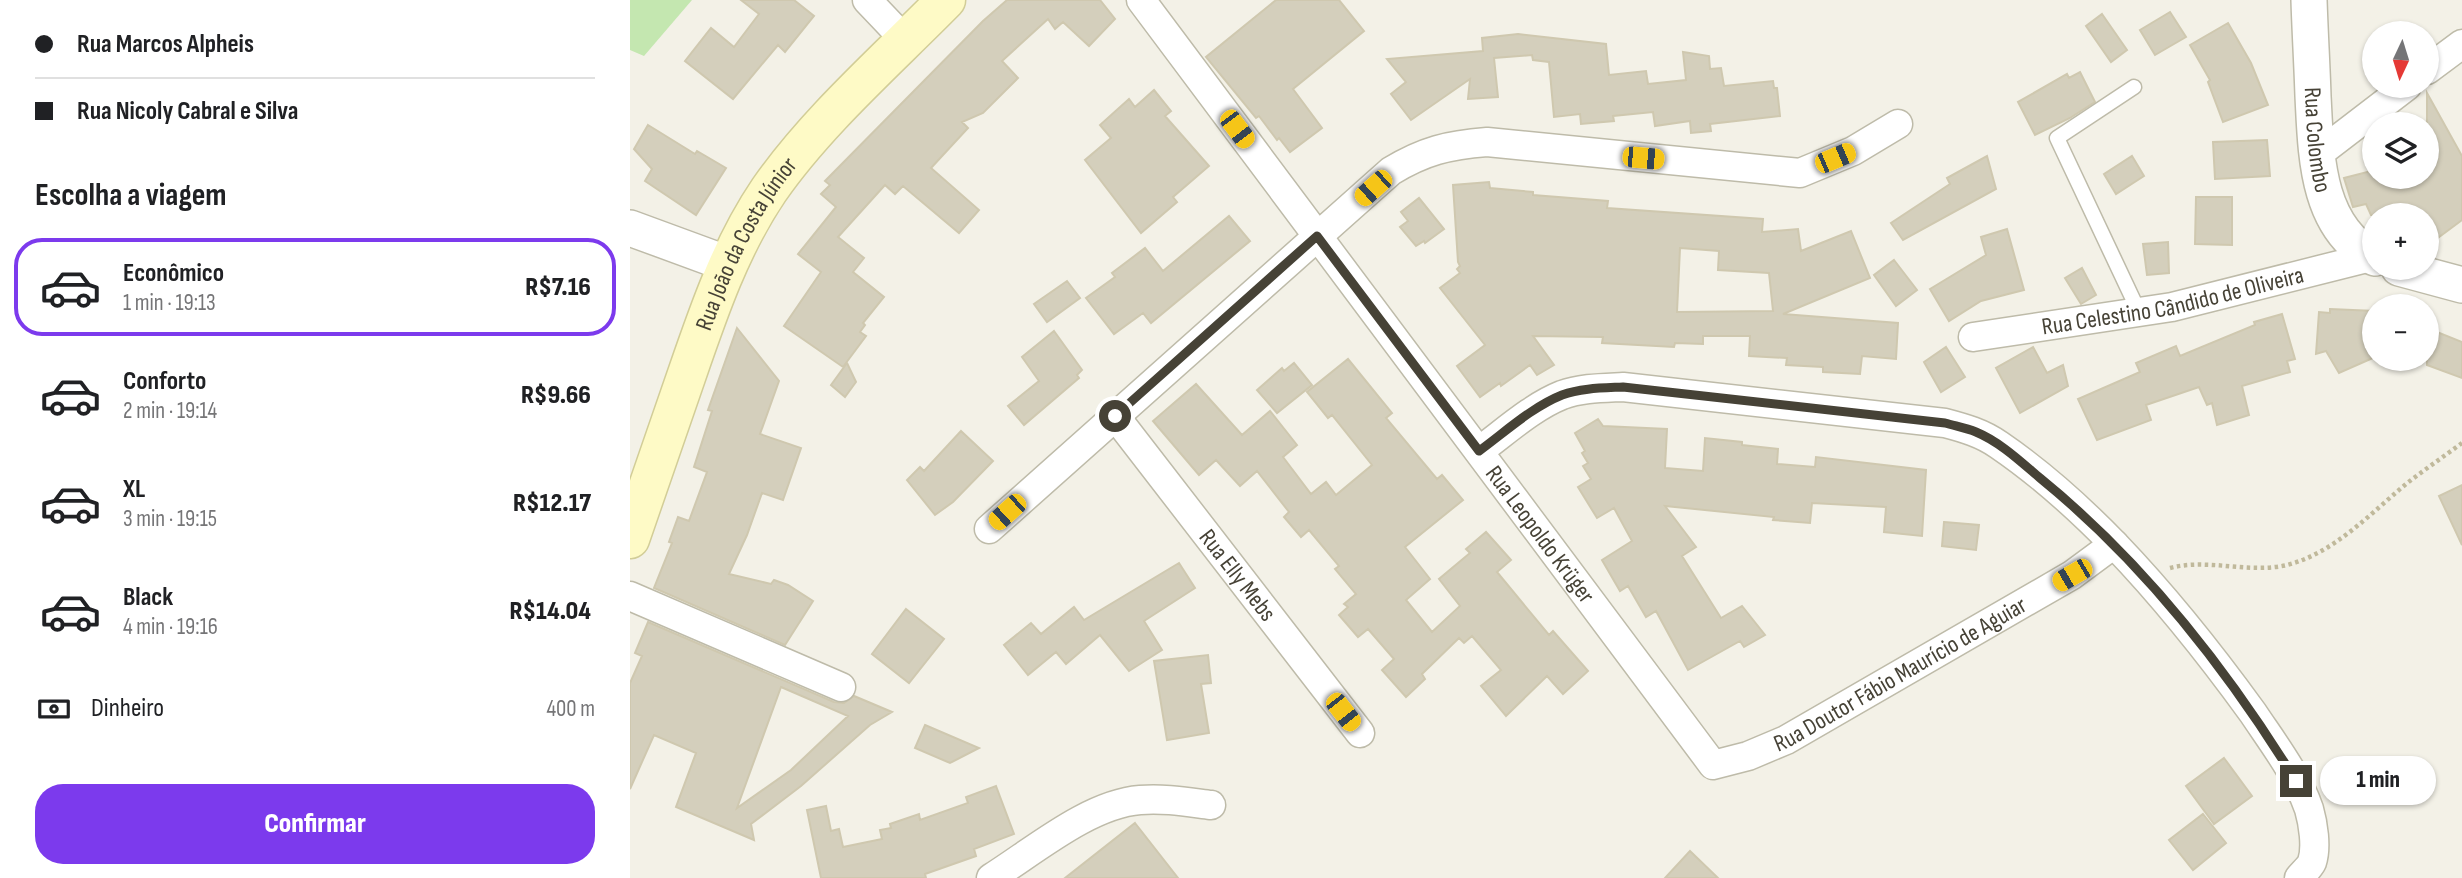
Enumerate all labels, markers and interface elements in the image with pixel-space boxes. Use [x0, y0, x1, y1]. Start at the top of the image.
north arrow [2362, 21, 2440, 98]
map controls [2362, 21, 2439, 371]
text: Rua Marcos Alpheis [77, 29, 254, 60]
street label: Rua Colombo [2298, 87, 2338, 196]
text: Rua Nicoly Cabral e Silva [77, 96, 299, 127]
car [1216, 106, 1259, 152]
button: layers [2362, 112, 2439, 189]
car [1812, 140, 1859, 176]
car [1622, 146, 1665, 170]
street label: Rua João da Costa Júnior [689, 151, 803, 334]
car [1351, 166, 1396, 210]
text: Escolha a viagem [35, 176, 227, 215]
button: + [2362, 203, 2439, 280]
icon: car [39, 256, 102, 319]
text: Econômico [123, 258, 224, 289]
street label: Rua Celestino Cândido de Oliveira [2040, 260, 2307, 341]
text: R$7.16 [525, 272, 591, 303]
text: 1 min · 19:13 [123, 289, 216, 317]
button: − [2362, 294, 2439, 371]
icon: car [39, 364, 102, 427]
text: Conforto [123, 366, 206, 397]
text: R$9.66 [521, 380, 591, 411]
text: 2 min · 19:14 [123, 397, 217, 425]
route start [1099, 400, 1131, 432]
street label: Rua Leopoldo Krüger [1479, 460, 1601, 609]
icon: car [39, 472, 102, 535]
text: XL [123, 474, 145, 505]
text: R$12.17 [513, 488, 591, 519]
car [985, 490, 1030, 534]
text: 3 min · 19:15 [123, 505, 217, 533]
street label: Rua Elly Mebs [1193, 523, 1282, 627]
car [2049, 555, 2096, 595]
icon: car [39, 580, 102, 643]
text: Black [123, 582, 173, 613]
street label: Rua Doutor Fábio Maurício de Aguiar [1769, 590, 2032, 759]
text: R$14.04 [510, 596, 591, 627]
text: 4 min · 19:16 [123, 613, 218, 641]
car [1322, 689, 1365, 735]
icon: cash [35, 690, 73, 728]
text: Dinheiro [91, 693, 164, 724]
text: 400 m [546, 695, 595, 723]
callout: 1 min [2320, 756, 2436, 806]
route end [2280, 765, 2312, 797]
text: 1 min [2356, 766, 2400, 794]
button: Confirmar [35, 784, 595, 864]

